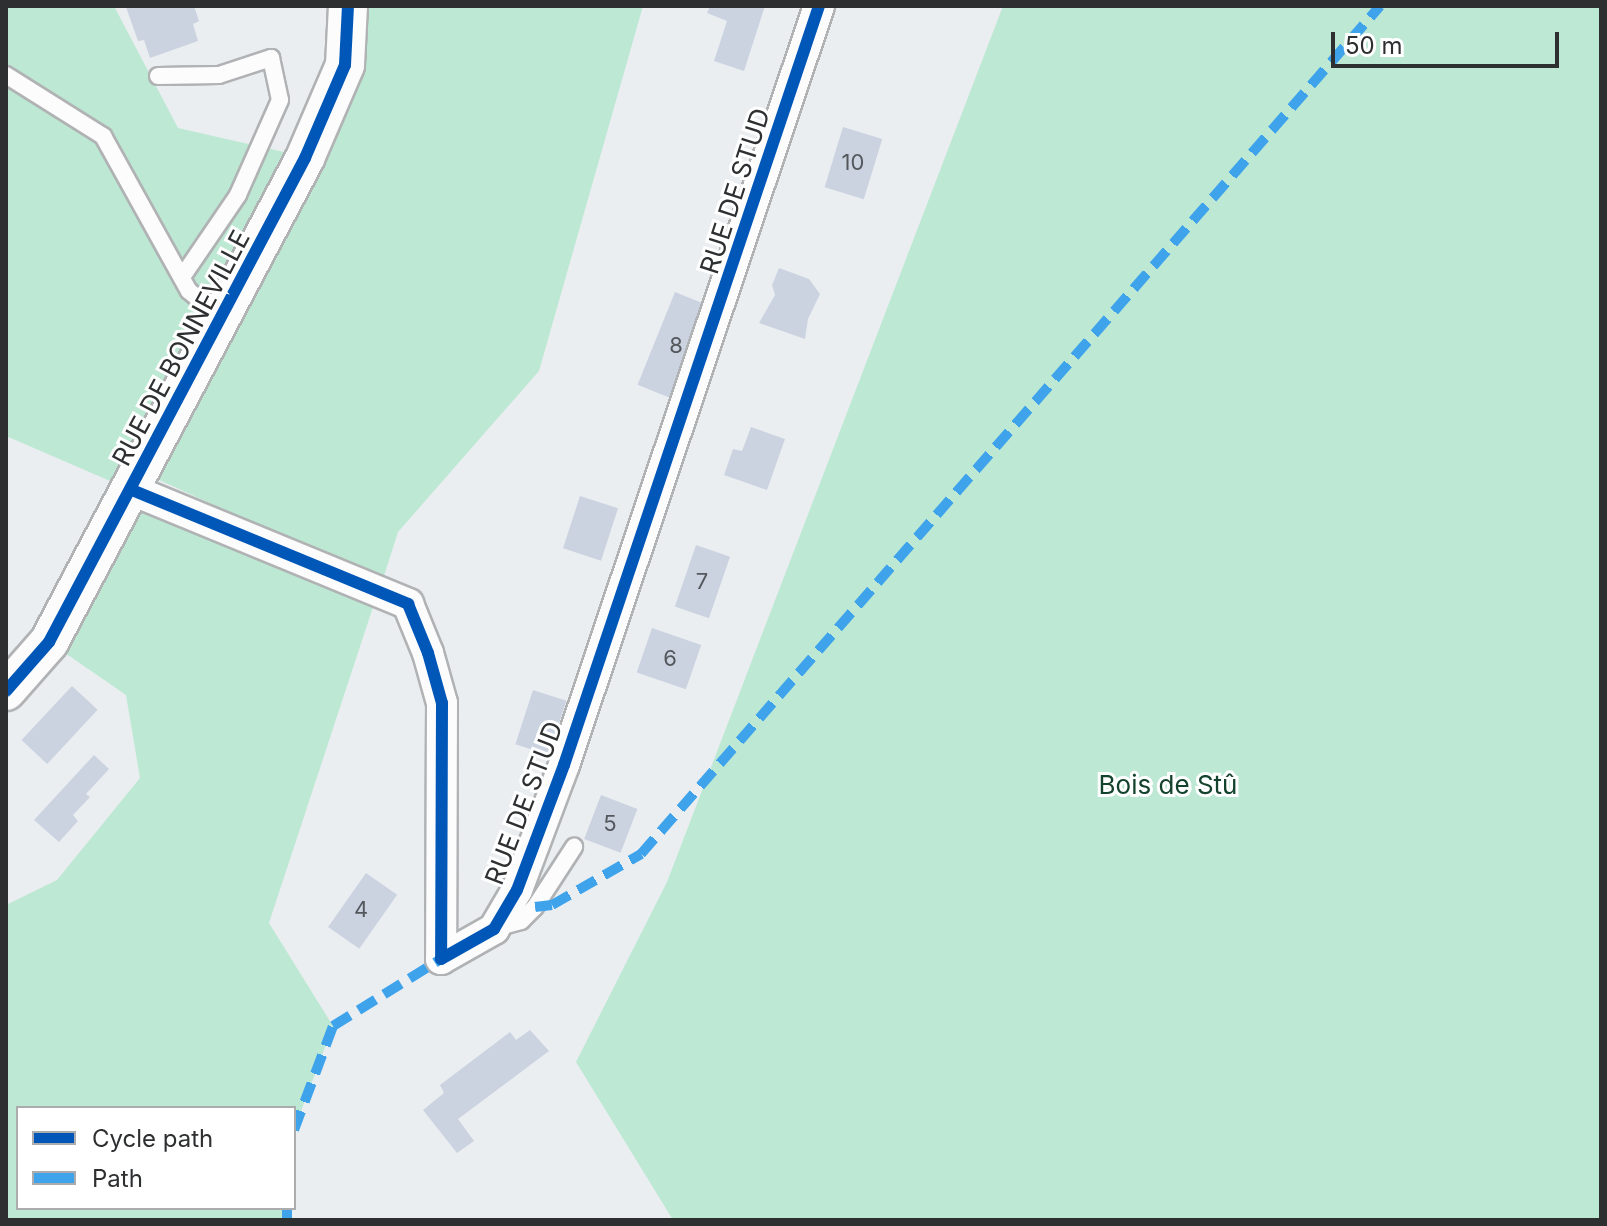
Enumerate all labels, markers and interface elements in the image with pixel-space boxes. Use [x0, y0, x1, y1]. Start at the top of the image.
scale bar [1335, 16, 1563, 66]
text: 50 m [1345, 31, 1403, 60]
street label: RUE DE STUD [694, 104, 776, 278]
house number: 10 [842, 150, 864, 176]
street label: RUE DE BONNEVILLE [106, 225, 256, 471]
house number: 8 [669, 333, 683, 359]
house number: 7 [696, 569, 708, 595]
house number: 6 [663, 646, 677, 672]
street label: RUE DE STUD [479, 717, 569, 889]
park label: Bois de Stû [1099, 769, 1237, 801]
house number: 5 [603, 811, 617, 837]
house number: 4 [354, 897, 368, 923]
legend [16, 1106, 296, 1210]
text: Cycle path [92, 1124, 213, 1153]
text: Path [92, 1164, 143, 1193]

